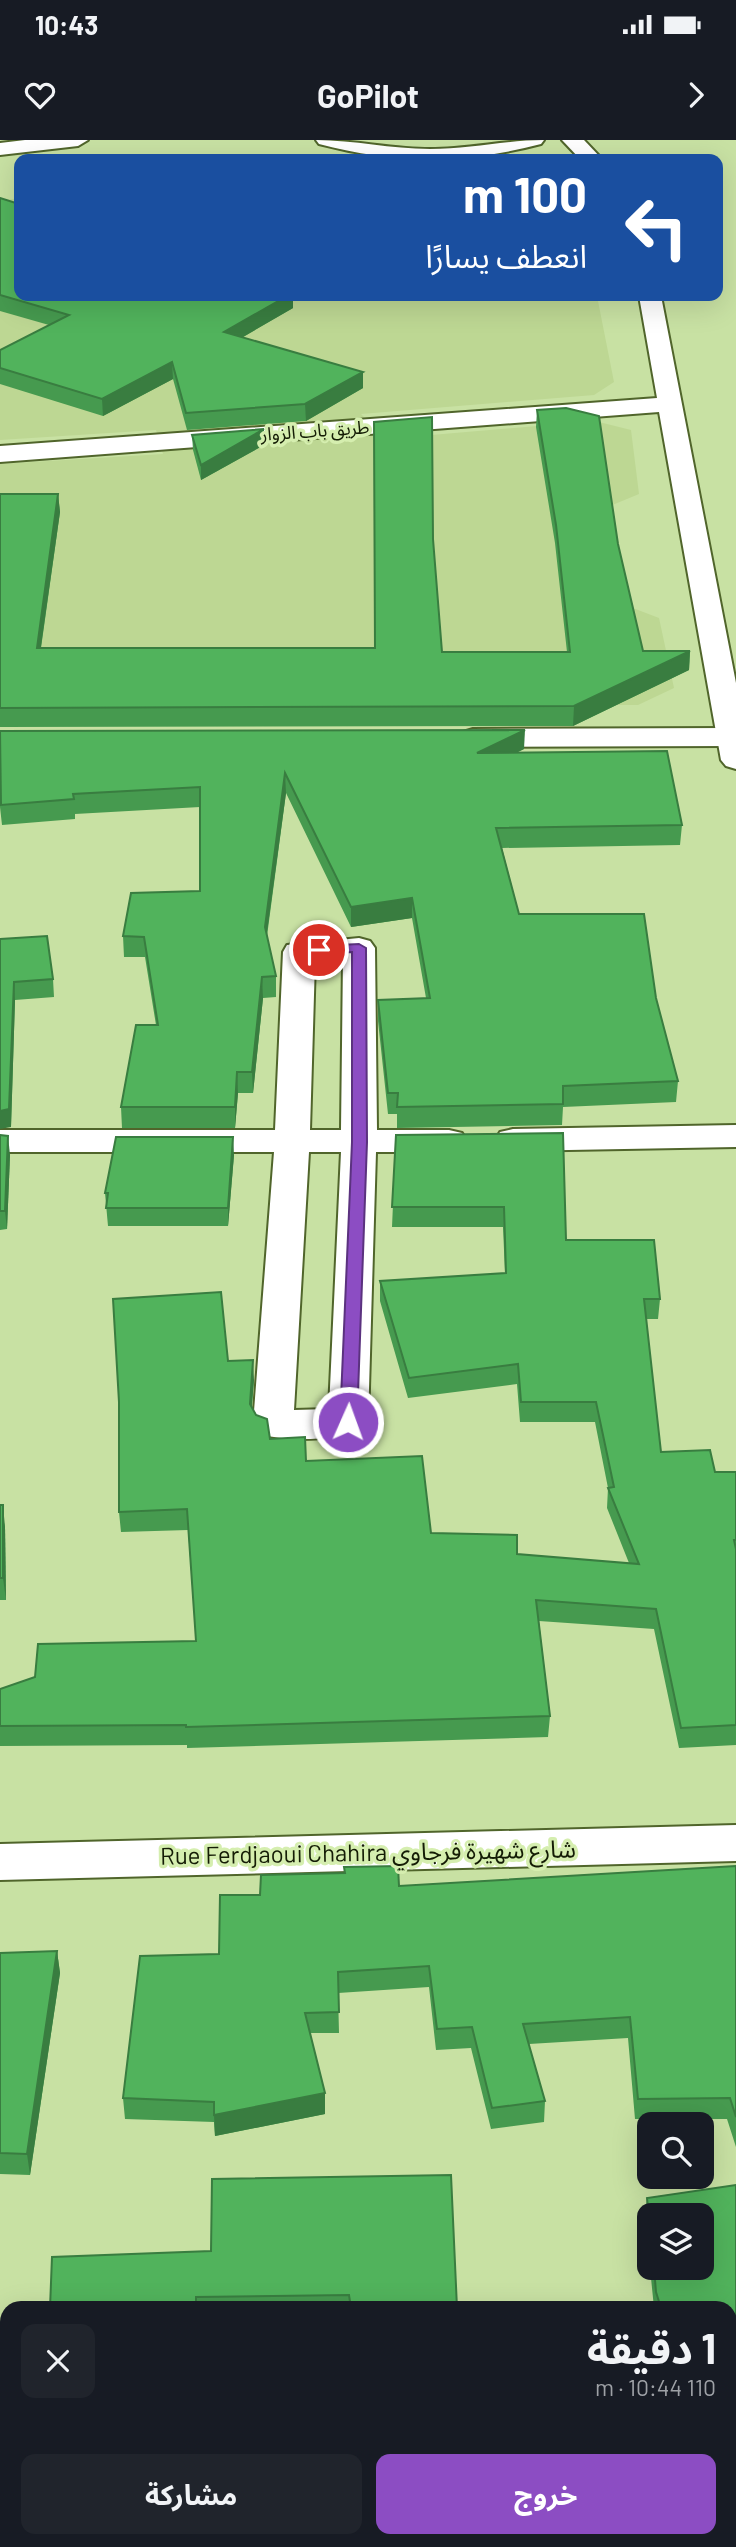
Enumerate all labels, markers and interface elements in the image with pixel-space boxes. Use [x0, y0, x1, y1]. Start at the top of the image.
text: 10:43 [35, 9, 98, 40]
icon: heart [21, 76, 59, 114]
text: GoPilot [317, 76, 419, 114]
icon: forward [677, 76, 715, 114]
text: 100 m [463, 164, 587, 223]
icon: left [611, 182, 702, 273]
text: انعطف يسارًا [425, 236, 587, 274]
street label: طريق باب الزوار [259, 415, 370, 446]
pin [289, 920, 349, 980]
icon: arrive [300, 931, 338, 969]
position arrow [311, 1385, 385, 1459]
street label: Rue Ferdjaoui Chahira شارع شهيرة فرجاوي [160, 1833, 576, 1875]
map controls [637, 2112, 714, 2280]
button: search [637, 2112, 714, 2189]
button: layers [637, 2203, 714, 2280]
text: 1 دقيقة [587, 2322, 716, 2372]
button: close [21, 2324, 95, 2398]
text: 110 m · 10:44 [595, 2373, 716, 2401]
button: مشاركة [21, 2454, 362, 2534]
button: خروج [376, 2454, 716, 2534]

